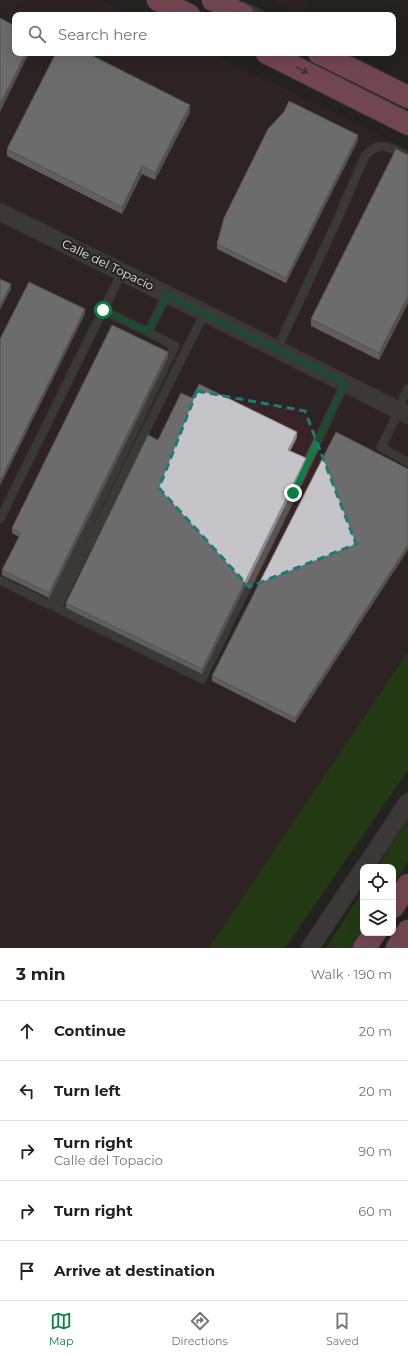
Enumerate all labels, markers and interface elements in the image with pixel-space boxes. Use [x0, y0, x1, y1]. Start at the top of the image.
search box [12, 12, 396, 56]
icon: search [26, 23, 48, 45]
text: Search here [58, 25, 147, 44]
one-way arrow [295, 67, 307, 74]
street label: Calle del Topacio [60, 236, 157, 293]
route start [94, 301, 112, 319]
route end [284, 484, 302, 502]
map controls [360, 864, 396, 936]
button: locate [360, 864, 396, 900]
button: layers [360, 900, 396, 936]
text: 3 min [16, 964, 66, 984]
text: Walk · 190 m [311, 966, 392, 982]
icon: ahead [16, 1020, 38, 1042]
text: Continue [54, 1021, 126, 1040]
text: 20 m [359, 1023, 392, 1039]
icon: left [16, 1080, 38, 1102]
text: Turn left [54, 1081, 121, 1100]
text: 20 m [359, 1083, 392, 1099]
text: Turn right [54, 1133, 133, 1152]
icon: right [16, 1140, 38, 1162]
text: 90 m [358, 1143, 392, 1159]
text: Calle del Topacio [54, 1152, 163, 1168]
icon: right [16, 1200, 38, 1222]
text: Turn right [54, 1201, 133, 1220]
text: 60 m [358, 1203, 392, 1219]
icon: arrive [16, 1260, 38, 1282]
text: Arrive at destination [54, 1261, 215, 1280]
tab: Map [49, 1310, 73, 1348]
tab: Directions [172, 1310, 228, 1348]
tab: Saved [326, 1310, 359, 1348]

